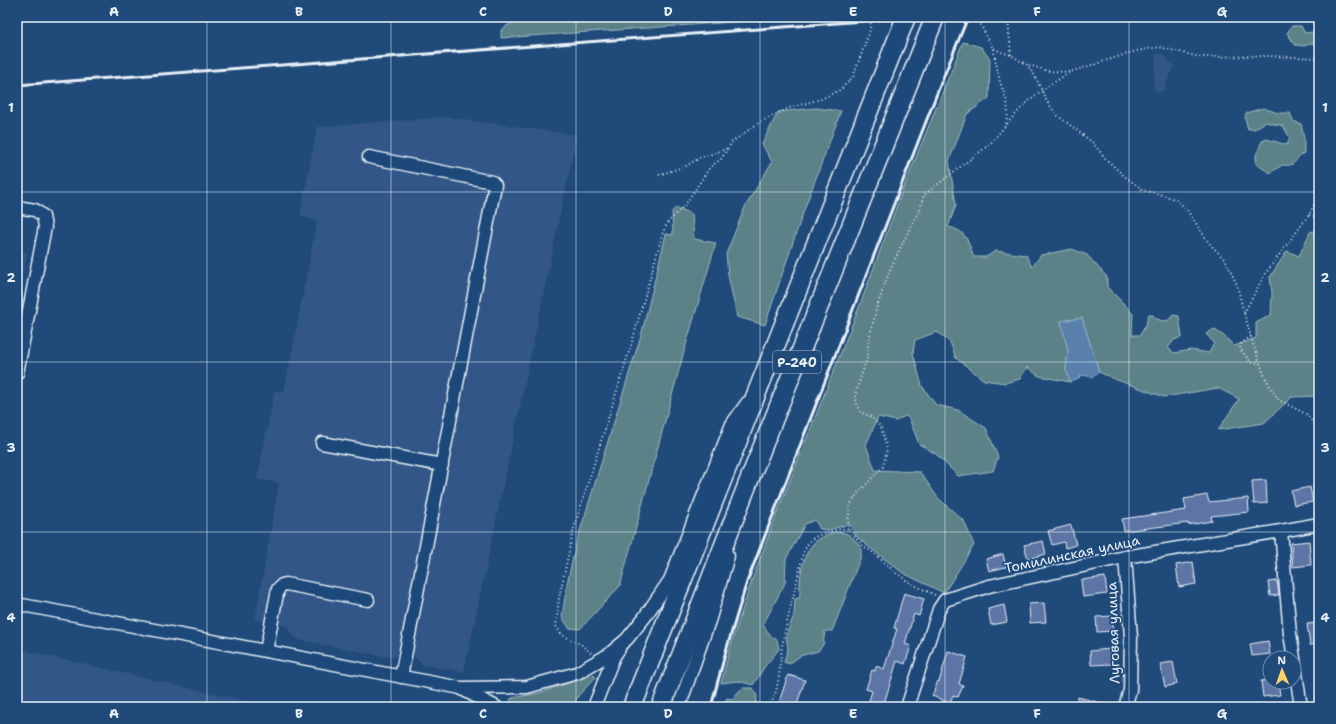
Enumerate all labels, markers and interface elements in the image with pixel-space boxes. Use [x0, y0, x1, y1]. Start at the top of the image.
text: A [109, 3, 119, 20]
text: B [295, 3, 303, 20]
text: C [479, 3, 487, 20]
text: D [663, 3, 673, 20]
text: E [849, 3, 858, 20]
text: F [1033, 3, 1041, 20]
text: G [1217, 3, 1228, 20]
text: 1 [8, 99, 14, 116]
text: 1 [1322, 99, 1328, 116]
text: 2 [6, 269, 16, 286]
text: 2 [1320, 269, 1330, 286]
road number: Р-240 [773, 351, 821, 373]
text: 3 [6, 439, 16, 456]
text: 3 [1320, 439, 1330, 456]
street label: Томилинская улица [1003, 531, 1142, 577]
street label: Луговая улица [1102, 581, 1124, 684]
text: 4 [6, 609, 16, 626]
text: 4 [1320, 609, 1330, 626]
north arrow [1262, 650, 1302, 690]
text: N [1277, 653, 1287, 668]
text: A [109, 705, 119, 722]
text: B [295, 705, 303, 722]
text: C [479, 705, 487, 722]
text: D [663, 705, 673, 722]
text: E [849, 705, 858, 722]
text: F [1033, 705, 1041, 722]
text: G [1217, 705, 1228, 722]

